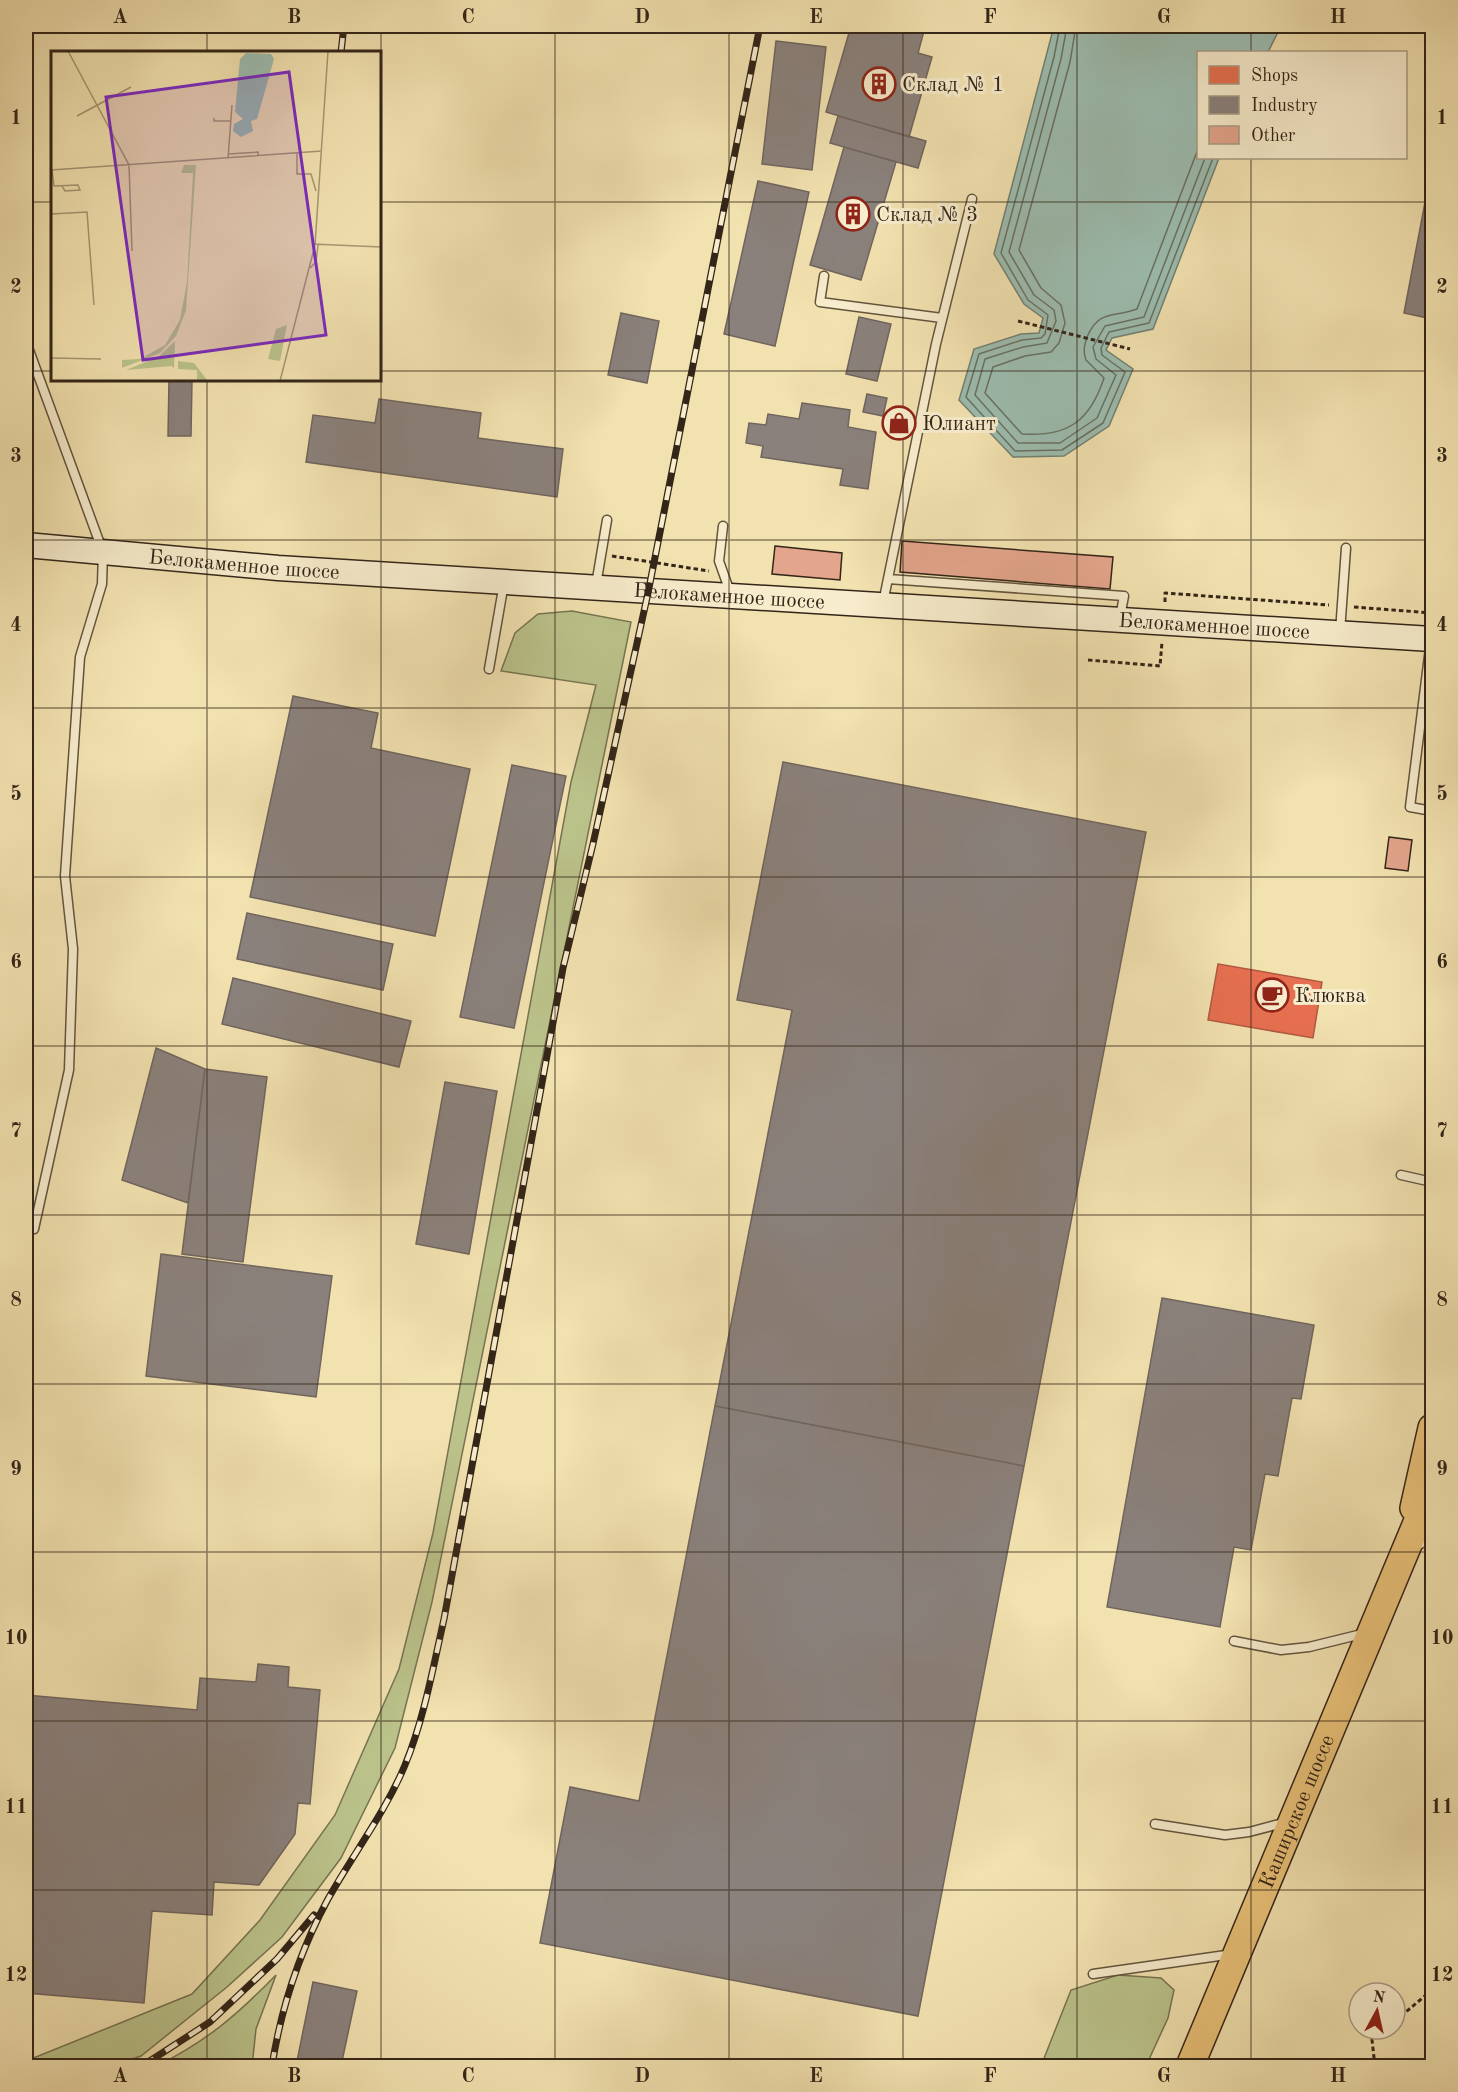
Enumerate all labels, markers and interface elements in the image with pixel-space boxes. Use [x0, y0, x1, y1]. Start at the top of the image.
text: A [112, 8, 128, 28]
text: B [287, 8, 301, 28]
text: C [461, 8, 475, 28]
text: D [634, 8, 650, 28]
text: E [809, 8, 823, 28]
text: F [983, 8, 997, 28]
text: G [1157, 8, 1171, 28]
text: H [1330, 8, 1346, 28]
inset map [51, 51, 381, 381]
legend [1197, 51, 1407, 159]
building icon: Склад № 1 [861, 66, 897, 102]
text: Shops [1251, 67, 1298, 85]
place label: Склад № 1 [902, 75, 1004, 96]
text: Industry [1251, 97, 1318, 115]
text: 1 [10, 109, 22, 129]
text: 1 [1436, 109, 1448, 129]
text: Other [1251, 127, 1296, 145]
building icon: Склад № 3 [835, 196, 871, 232]
place label: Склад № 3 [876, 205, 978, 226]
text: 2 [10, 278, 22, 298]
text: 2 [1436, 278, 1448, 298]
shop icon: Юлиант [881, 405, 917, 441]
place label: Юлиант [922, 414, 996, 435]
text: 3 [10, 447, 22, 467]
text: 3 [1436, 447, 1448, 467]
street label: Белокаменное шоссе [148, 547, 340, 584]
street label: Белокаменное шоссе [633, 581, 825, 614]
street label: Белокаменное шоссе [1118, 611, 1310, 643]
text: 4 [10, 616, 22, 636]
text: 4 [1436, 616, 1448, 636]
text: 5 [10, 784, 22, 805]
text: 5 [1436, 784, 1448, 805]
text: 6 [10, 953, 22, 973]
text: 6 [1436, 953, 1448, 973]
cafe icon: Клюква [1254, 977, 1290, 1013]
place label: Клюква [1295, 986, 1366, 1007]
text: 7 [10, 1122, 22, 1142]
text: 7 [1436, 1122, 1448, 1142]
text: 8 [10, 1291, 22, 1311]
text: 8 [1436, 1291, 1448, 1311]
text: 9 [10, 1460, 22, 1480]
text: 9 [1436, 1460, 1448, 1480]
text: 10 [4, 1629, 28, 1649]
text: 10 [1430, 1629, 1454, 1649]
street label: Каширское шоссе [1257, 1732, 1339, 1892]
text: 11 [4, 1798, 28, 1818]
text: 11 [1430, 1798, 1454, 1818]
text: 12 [4, 1966, 28, 1986]
text: 12 [1430, 1966, 1454, 1986]
north arrow [1347, 1981, 1407, 2041]
text: N [1372, 1989, 1387, 2007]
text: A [112, 2067, 128, 2087]
text: B [287, 2067, 301, 2087]
text: C [461, 2067, 475, 2087]
text: D [634, 2067, 650, 2087]
text: E [809, 2067, 823, 2087]
text: F [983, 2067, 997, 2087]
text: G [1157, 2067, 1171, 2087]
text: H [1330, 2067, 1346, 2087]

